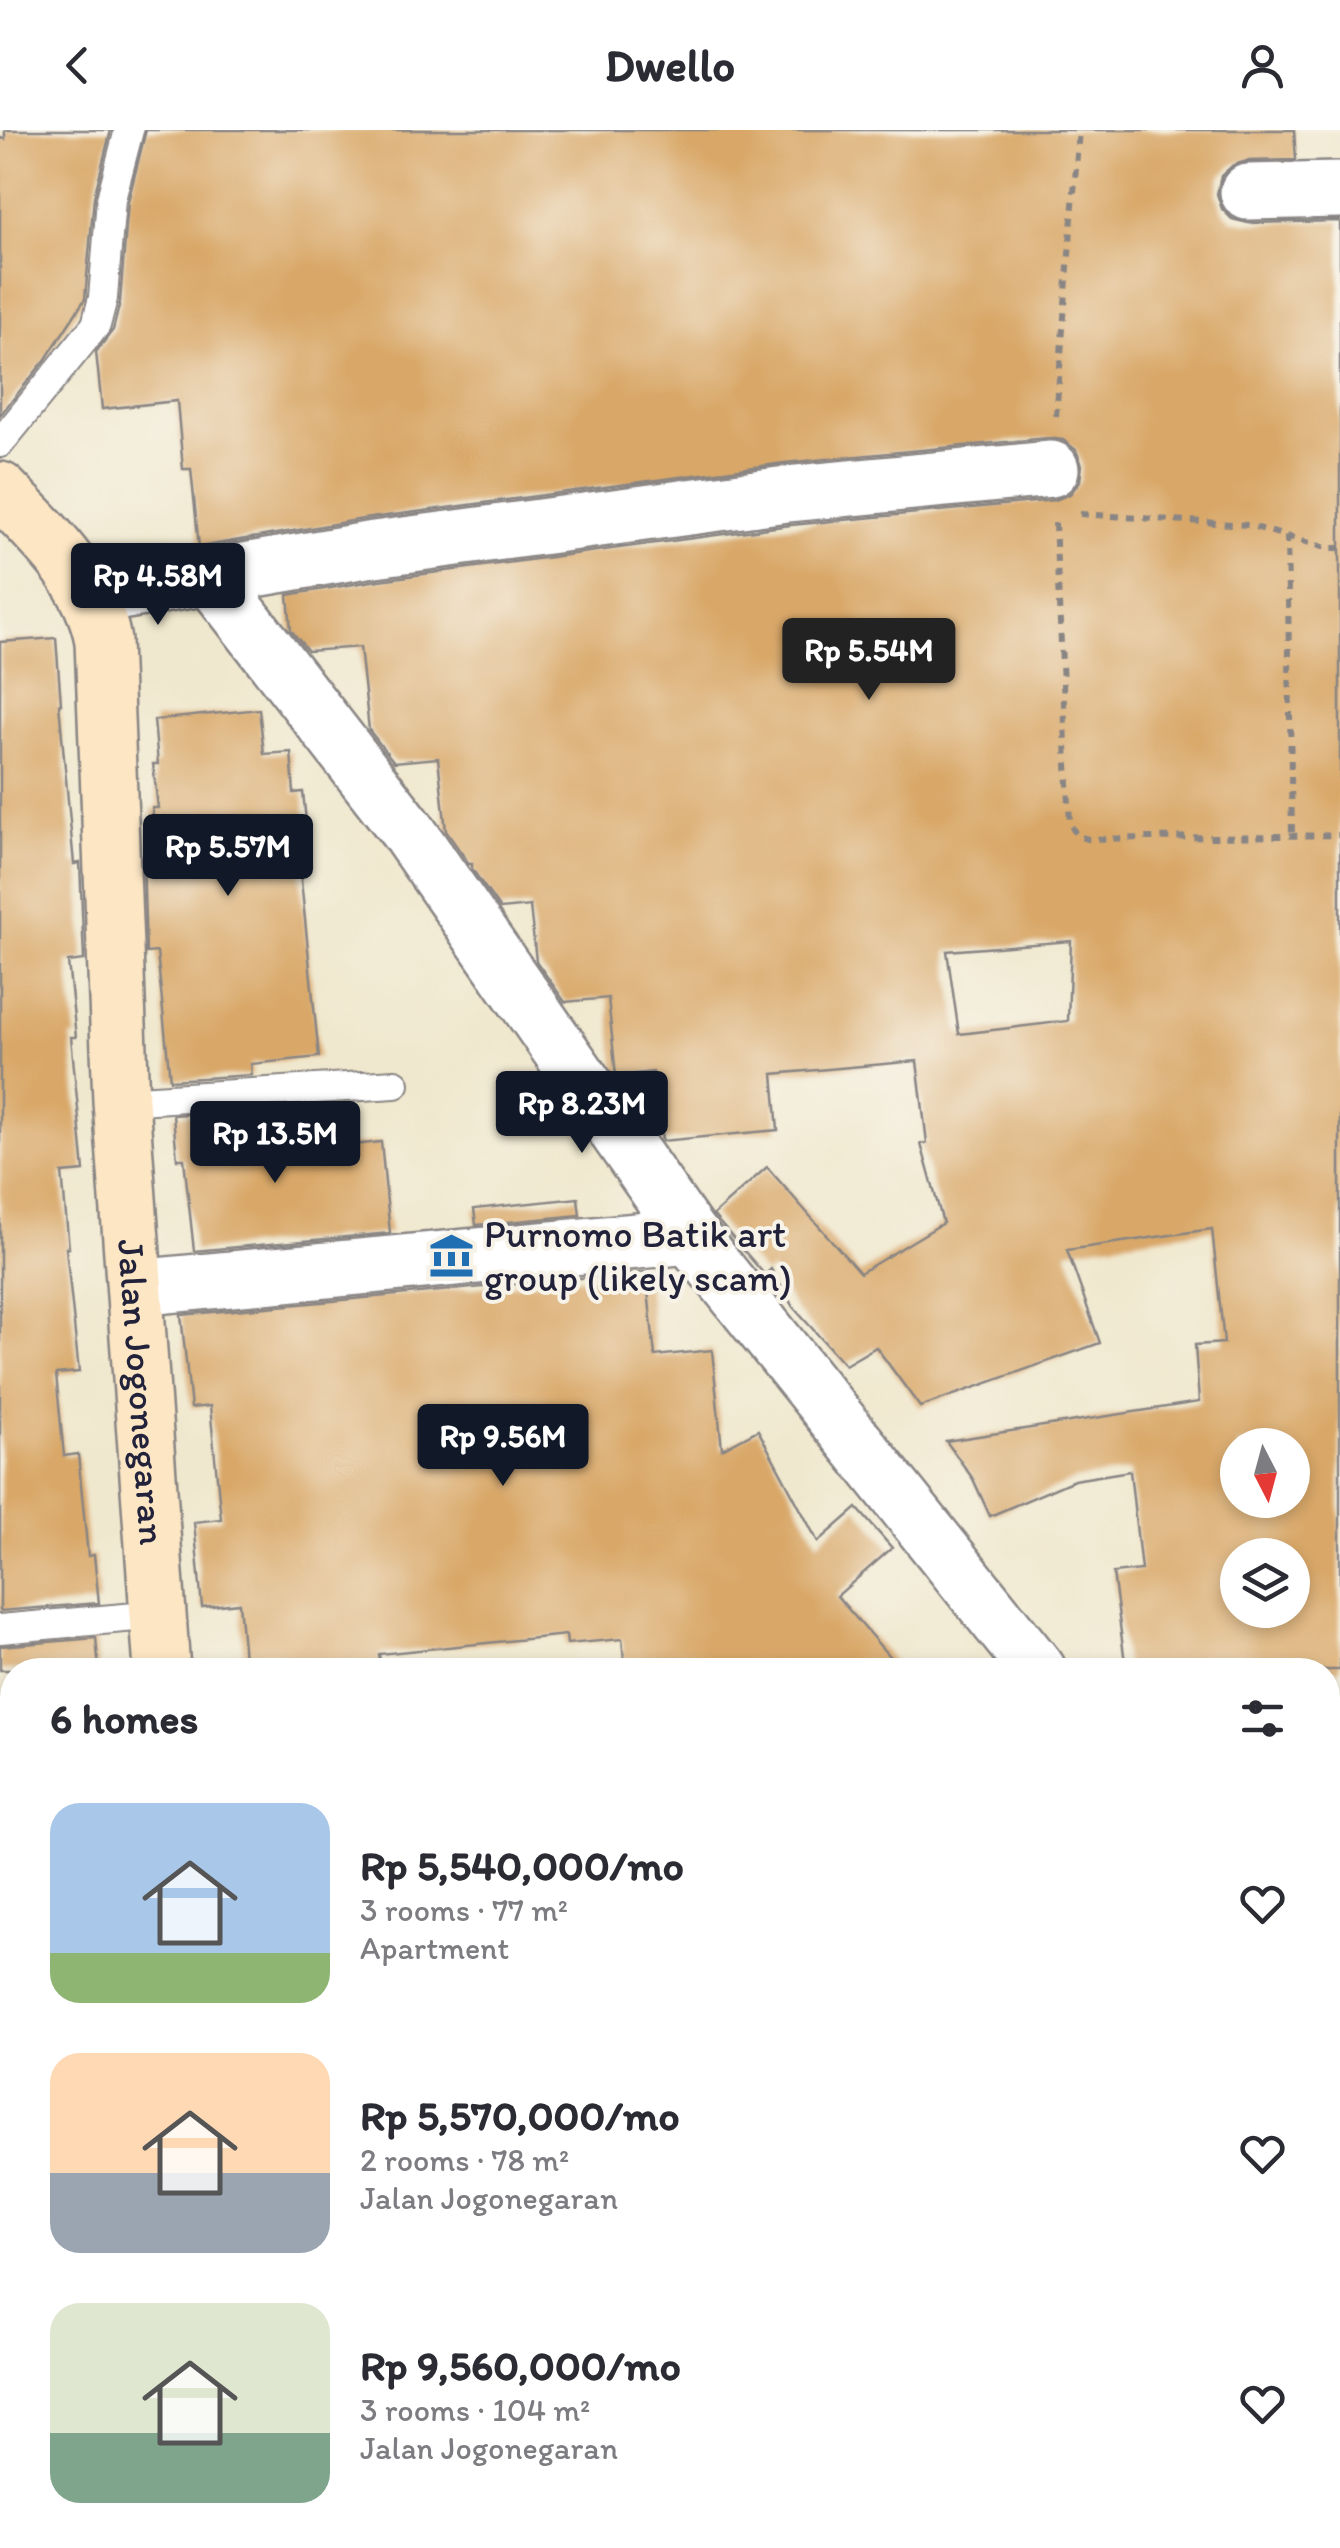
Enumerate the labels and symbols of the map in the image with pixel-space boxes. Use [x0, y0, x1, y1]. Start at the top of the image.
pin: Rp 4.58M [55, 543, 261, 628]
pin: Rp 5.54M [766, 618, 972, 703]
pin: Rp 5.57M [125, 814, 331, 899]
pin: Rp 8.23M [479, 1071, 685, 1156]
pin: Rp 13.5M [172, 1101, 378, 1186]
place label: Purnomo Batik art group (likely scam) [484, 1211, 792, 1301]
museum icon: Purnomo Batik art group (likely scam) [427, 1232, 475, 1280]
street label: Jalan Jogonegaran [108, 1237, 176, 1547]
pin: Rp 9.56M [400, 1404, 606, 1489]
north arrow [1220, 1428, 1310, 1518]

